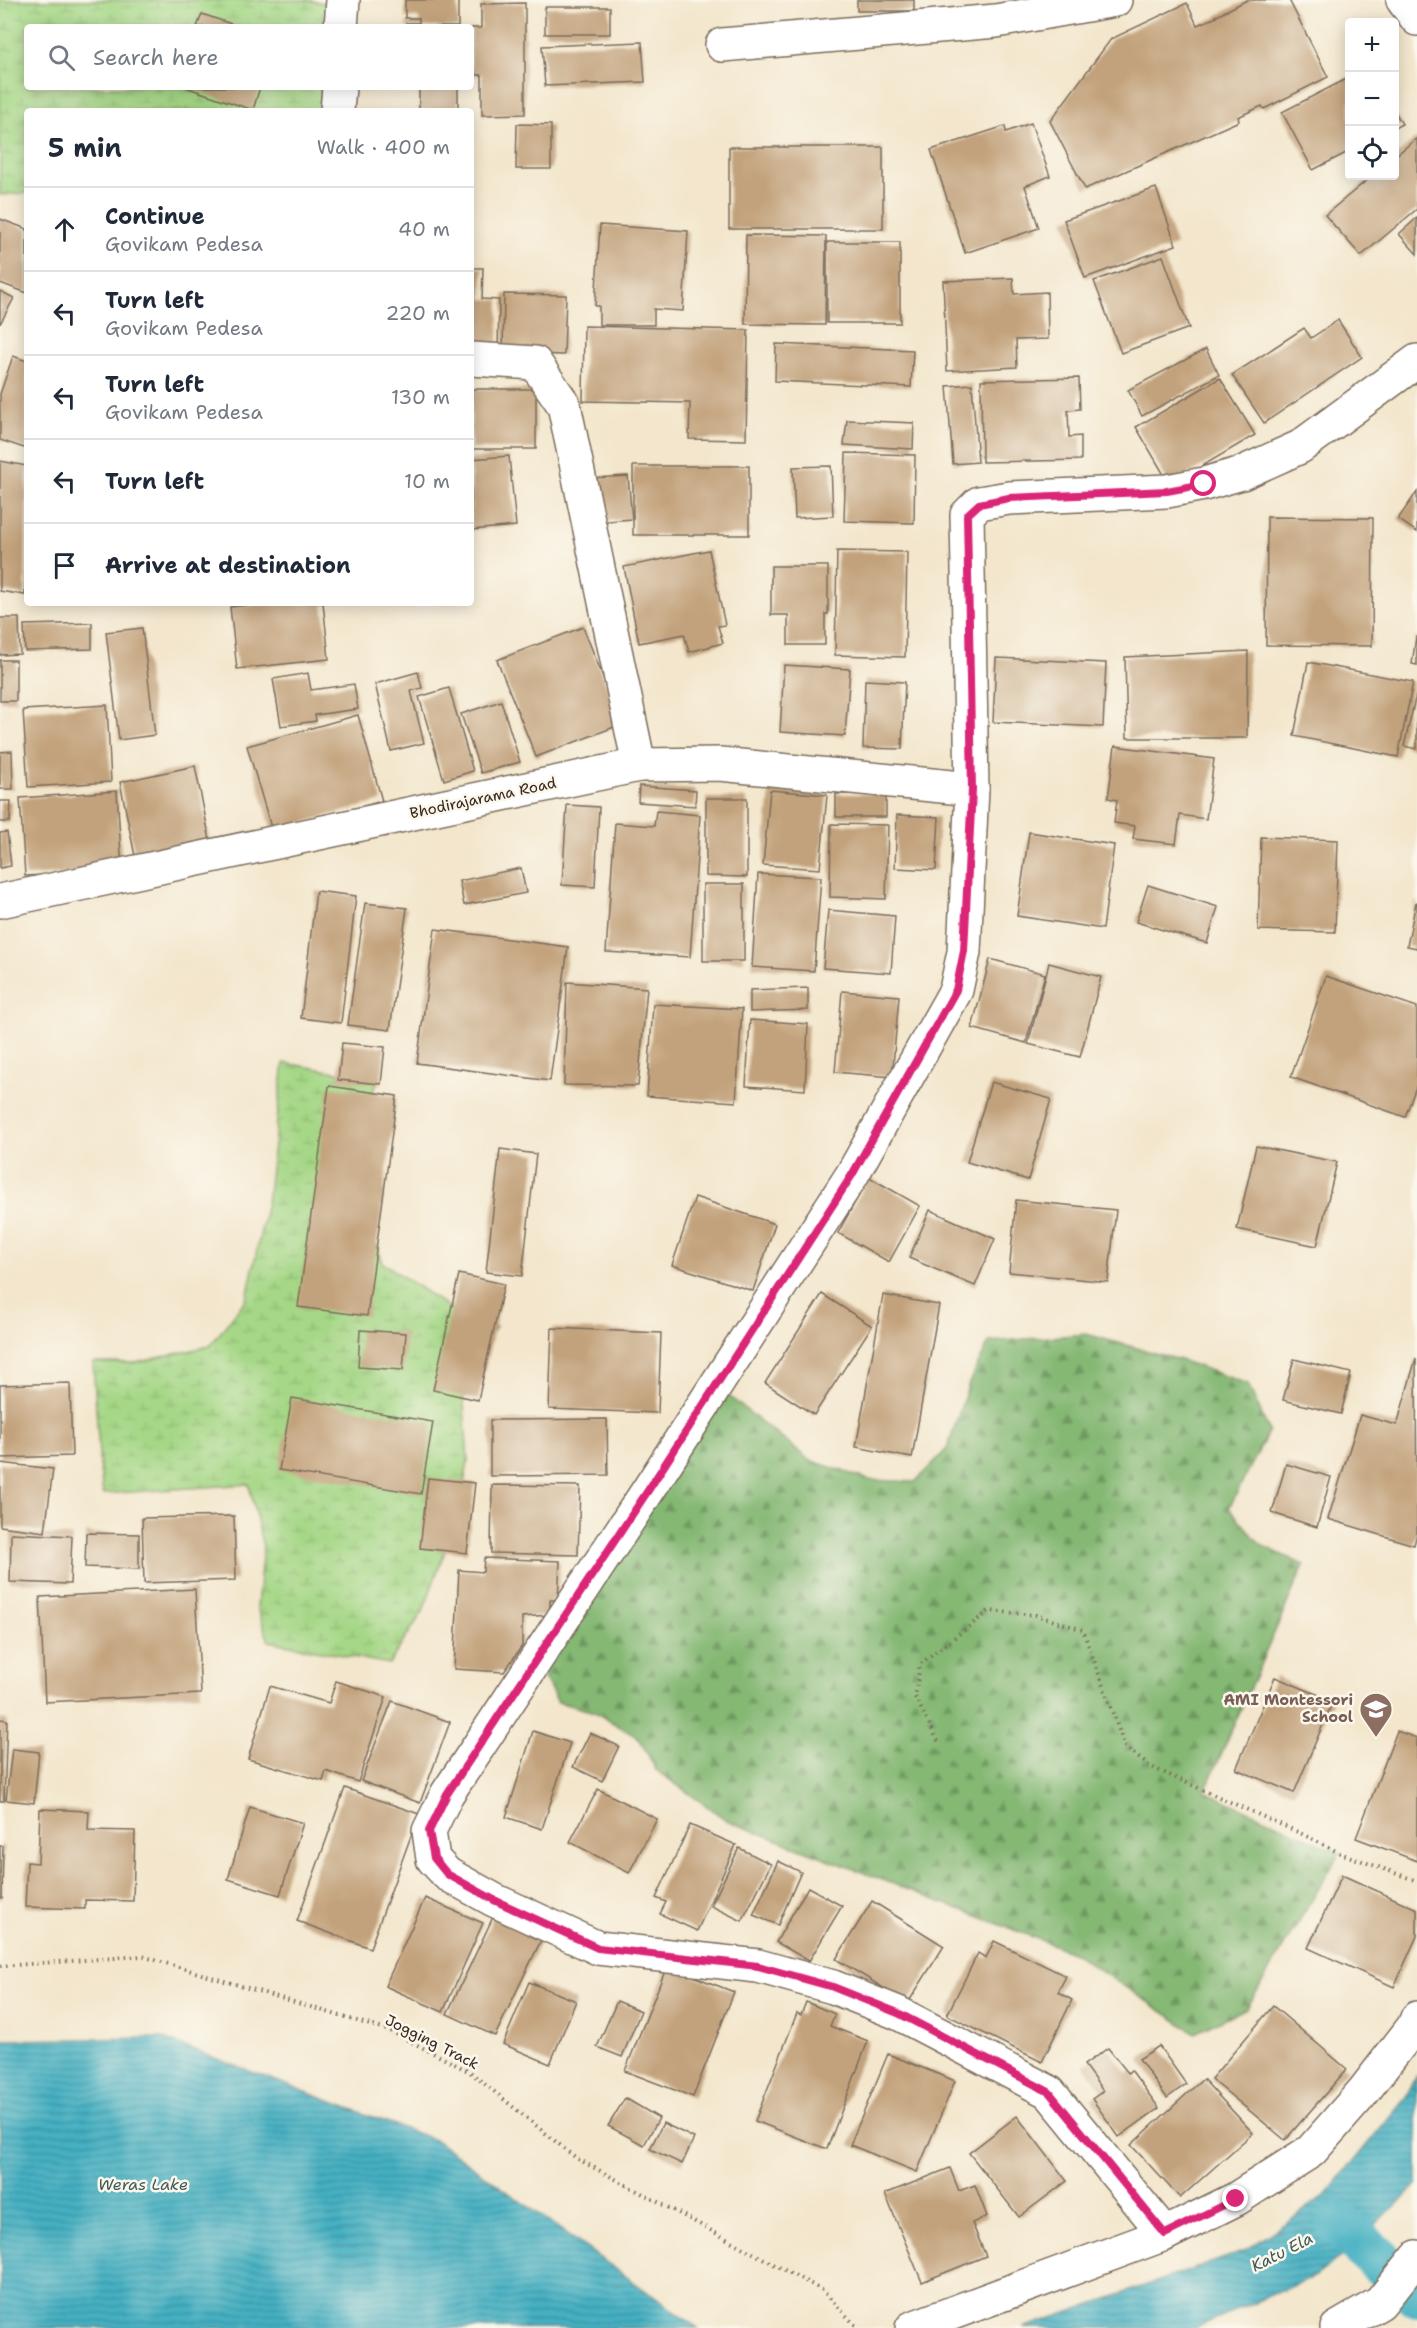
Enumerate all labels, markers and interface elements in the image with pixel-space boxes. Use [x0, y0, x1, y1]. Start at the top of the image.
map controls [1345, 18, 1399, 180]
button: + [1345, 18, 1399, 72]
search box [24, 24, 474, 90]
icon: search [45, 41, 78, 74]
text: Search here [93, 43, 219, 72]
button: − [1345, 72, 1399, 126]
button: locate [1345, 126, 1399, 180]
text: 5 min [48, 130, 122, 165]
text: Walk · 400 m [317, 134, 450, 160]
text: Continue [105, 202, 205, 231]
icon: ahead [48, 213, 81, 246]
text: 40 m [398, 216, 450, 242]
text: Govikam Pedesa [105, 231, 263, 257]
text: Turn left [105, 286, 204, 315]
icon: left [48, 297, 81, 330]
text: 220 m [386, 300, 450, 326]
text: Govikam Pedesa [105, 315, 263, 341]
text: Turn left [105, 370, 204, 399]
icon: left [48, 381, 81, 414]
text: 130 m [391, 384, 450, 410]
text: Govikam Pedesa [105, 399, 263, 425]
icon: left [48, 465, 81, 498]
text: Turn left [105, 467, 204, 496]
text: 10 m [404, 468, 450, 494]
route start [1190, 470, 1216, 496]
icon: arrive [48, 549, 81, 582]
text: Arrive at destination [105, 551, 351, 580]
street label: Bhodirajarama Road [408, 773, 558, 823]
place label: AMI Montessori School [1224, 1690, 1353, 1727]
school or university icon: AMI Montessori School [1358, 1691, 1394, 1738]
street label: Jogging Track [382, 2010, 482, 2074]
water label: Weras Lake [98, 2174, 188, 2195]
route end [1222, 2185, 1248, 2211]
water label: Katu Ela [1248, 2228, 1316, 2276]

